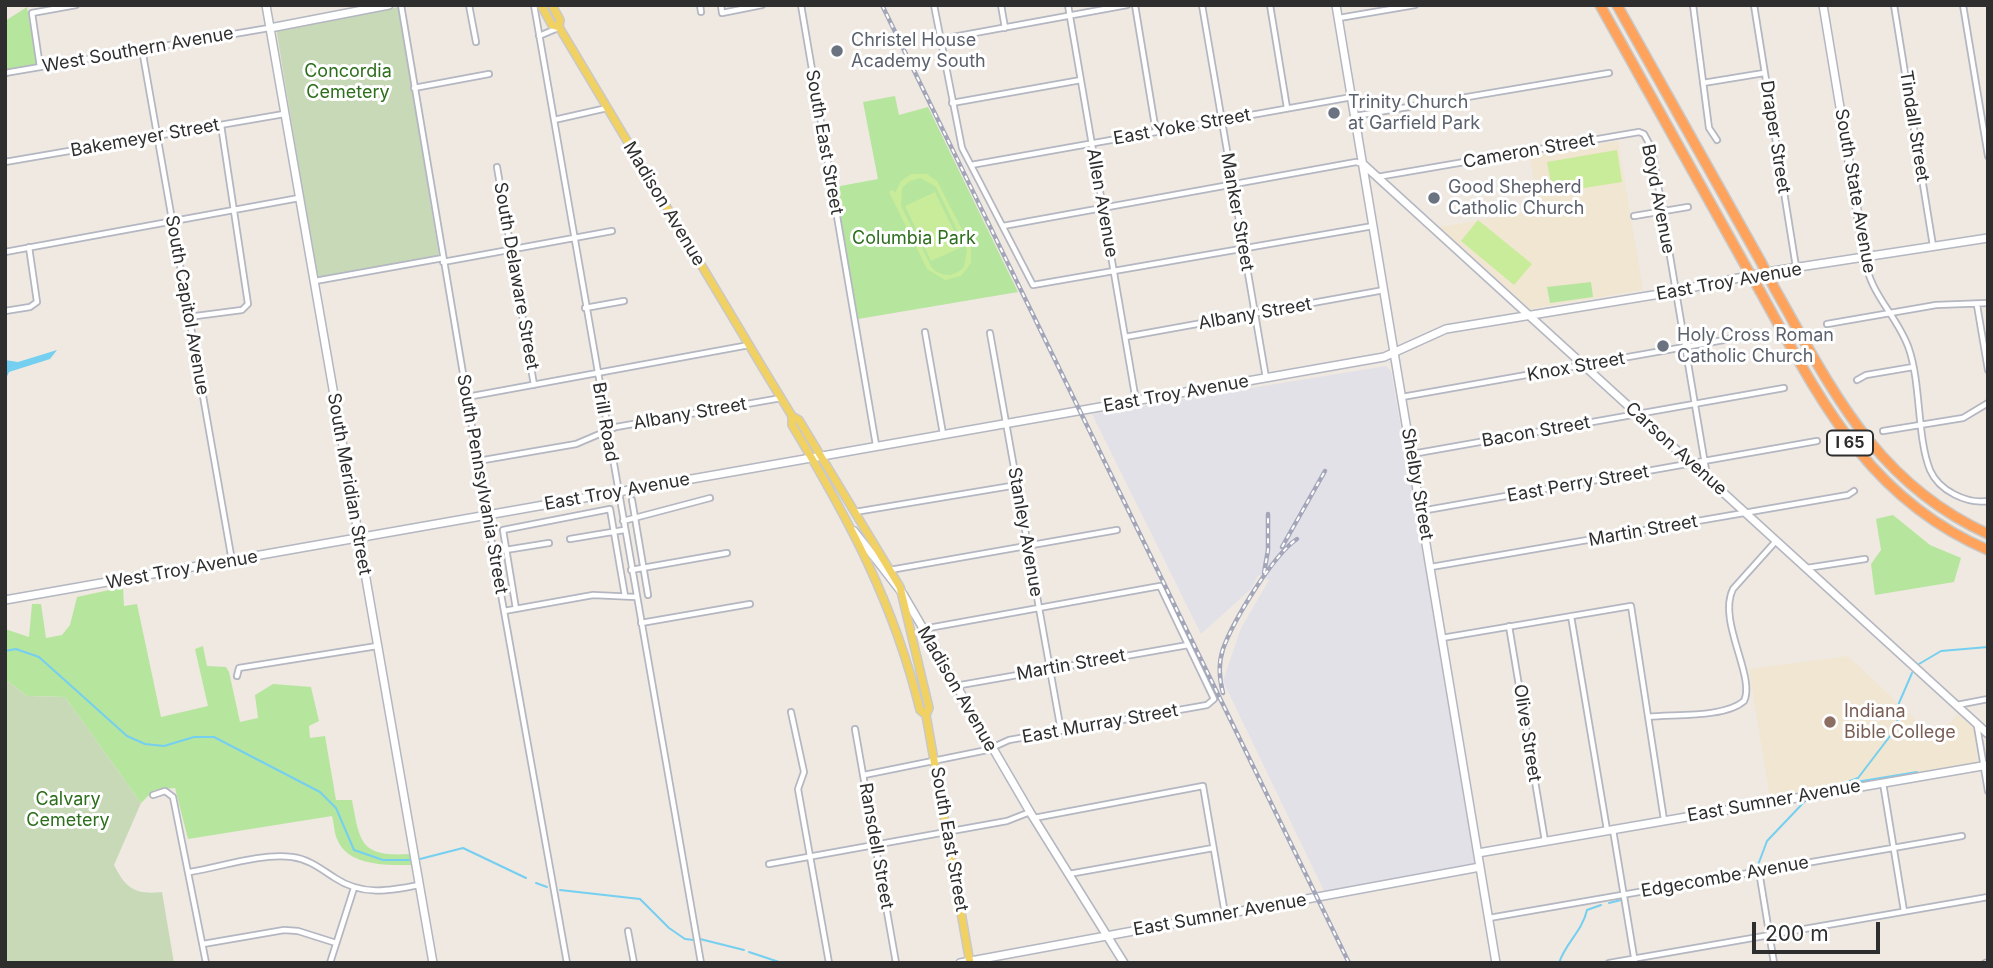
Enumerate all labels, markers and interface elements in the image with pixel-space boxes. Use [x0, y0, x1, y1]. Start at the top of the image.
street label: West Southern Avenue [41, 23, 235, 77]
place label: Christel House Academy South [851, 30, 986, 72]
marker: Christel House Academy South [829, 43, 845, 59]
park label: Concordia Cemetery [304, 61, 392, 104]
street label: South East Street [801, 68, 847, 216]
street label: Tindall Street [1895, 69, 1933, 183]
street label: Draper Street [1755, 79, 1795, 195]
place label: Trinity Church at Garfield Park [1348, 92, 1480, 134]
street label: East Yoke Street [1112, 104, 1252, 150]
marker: Trinity Church at Garfield Park [1326, 105, 1342, 121]
street label: South State Avenue [1830, 107, 1880, 275]
street label: Bakemeyer Street [69, 114, 221, 162]
street label: Cameron Street [1461, 129, 1597, 173]
street label: Madison Avenue [618, 138, 710, 270]
street label: Boyd Avenue [1637, 142, 1679, 256]
street label: Allen Avenue [1082, 147, 1122, 259]
street label: Manker Street [1216, 151, 1258, 273]
place label: Good Shepherd Catholic Church [1448, 177, 1584, 220]
street label: South Delaware Street [489, 180, 543, 372]
marker: Good Shepherd Catholic Church [1426, 190, 1442, 206]
street label: South Capitol Avenue [161, 213, 213, 397]
park label: Columbia Park [852, 228, 976, 250]
street label: East Troy Avenue [1655, 259, 1803, 305]
street label: Albany Street [1197, 293, 1313, 335]
place label: Holy Cross Roman Catholic Church [1677, 325, 1834, 368]
marker: Holy Cross Roman Catholic Church [1655, 338, 1671, 354]
street label: Knox Street [1525, 348, 1627, 386]
street label: East Troy Avenue [1102, 371, 1250, 417]
street label: South Pennsylvania Street [452, 372, 512, 596]
street label: Brill Road [587, 381, 623, 463]
street label: South Meridian Street [322, 391, 376, 577]
street label: Albany Street [632, 393, 748, 435]
street label: Carson Avenue [1621, 398, 1731, 500]
street label: Bacon Street [1480, 412, 1592, 452]
street label: Shelby Street [1396, 426, 1438, 542]
road number: I 65 [1827, 430, 1873, 456]
street label: East Perry Street [1506, 461, 1650, 507]
street label: Stanley Avenue [1003, 466, 1047, 598]
street label: East Troy Avenue [543, 469, 691, 515]
street label: Martin Street [1587, 511, 1699, 551]
street label: West Troy Avenue [104, 546, 260, 594]
street label: Madison Avenue [912, 623, 1002, 755]
street label: Martin Street [1015, 645, 1127, 685]
street label: Olive Street [1509, 683, 1545, 783]
street label: East Murray Street [1020, 700, 1180, 748]
place label: Indiana Bible College [1844, 701, 1956, 744]
marker: Indiana Bible College [1822, 714, 1838, 730]
street label: South East Street [926, 765, 972, 913]
street label: East Sumner Avenue [1686, 775, 1862, 827]
street label: Ransdell Street [854, 781, 898, 911]
park label: Calvary Cemetery [26, 789, 110, 832]
street label: Edgecombe Avenue [1639, 852, 1811, 902]
street label: East Sumner Avenue [1132, 889, 1308, 941]
scale bar [1755, 908, 1883, 952]
text: 200 m [1765, 921, 1829, 946]

